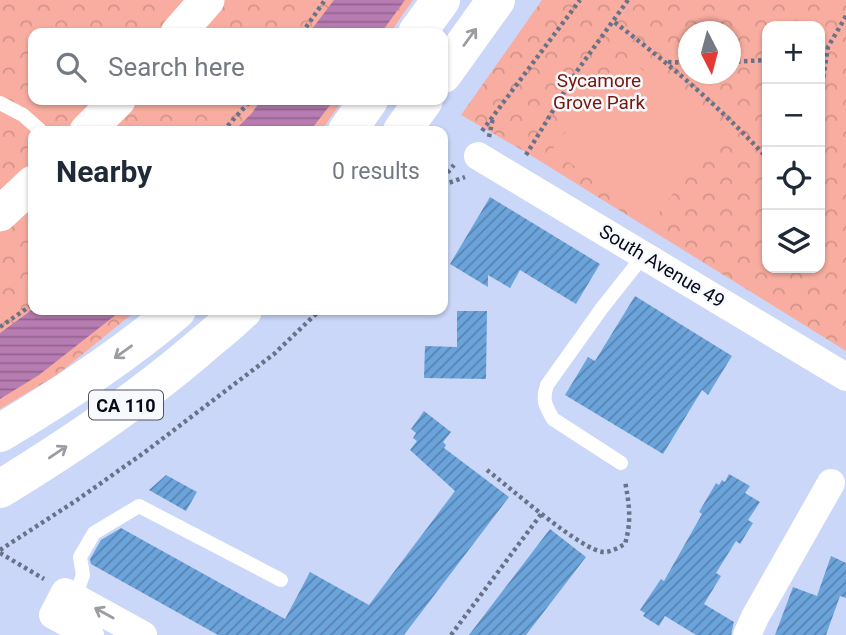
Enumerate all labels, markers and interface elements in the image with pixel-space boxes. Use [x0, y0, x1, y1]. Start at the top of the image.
north arrow [678, 21, 741, 84]
map controls [762, 21, 825, 273]
button: + [762, 21, 825, 84]
search box [28, 28, 448, 105]
one-way arrow [462, 28, 477, 47]
icon: search [52, 48, 90, 86]
text: Search here [108, 52, 245, 82]
park label: Sycamore Grove Park [553, 69, 645, 114]
button: − [762, 84, 825, 147]
button: locate [762, 147, 825, 210]
text: Nearby [56, 154, 152, 189]
text: 0 results [332, 158, 420, 185]
button: layers [762, 210, 825, 273]
street label: South Avenue 49 [595, 220, 729, 312]
one-way arrow [114, 345, 133, 359]
road number: CA 110 [89, 390, 163, 419]
one-way arrow [48, 445, 67, 460]
one-way arrow [95, 606, 115, 620]

